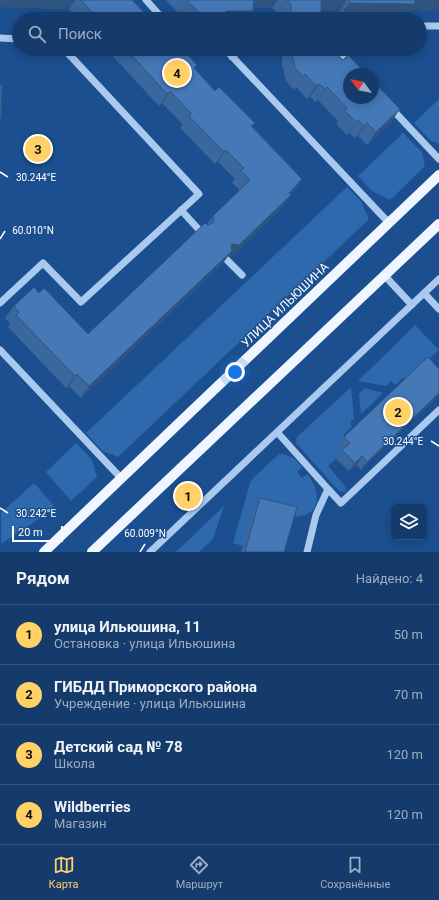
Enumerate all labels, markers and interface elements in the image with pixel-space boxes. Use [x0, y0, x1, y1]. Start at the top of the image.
search box [12, 12, 427, 56]
icon: search [26, 23, 48, 45]
text: Поиск [58, 25, 102, 43]
pin: 4 [164, 58, 190, 88]
north arrow [343, 68, 379, 104]
pin: 3 [25, 134, 51, 164]
text: 30.244°E [16, 172, 56, 183]
text: 60.010°N [12, 225, 54, 236]
street label: УЛИЦА ИЛЬЮШИНА [239, 260, 332, 350]
your location [225, 362, 245, 382]
pin: 2 [385, 397, 411, 427]
text: 30.244°E [383, 436, 423, 447]
pin: 1 [175, 481, 201, 511]
map controls [391, 504, 427, 540]
button: layers [391, 504, 427, 540]
text: 30.242°E [16, 508, 56, 519]
scale bar [12, 524, 63, 543]
text: 20 m [18, 526, 43, 539]
text: 60.009°N [124, 528, 166, 539]
text: Рядом [16, 568, 70, 588]
text: Найдено: 4 [356, 571, 423, 586]
text: улица Ильюшина, 11 [54, 618, 201, 636]
text: 1 [25, 627, 33, 642]
text: 50 m [394, 627, 423, 642]
text: Остановка · улица Ильюшина [54, 636, 235, 651]
text: ГИБДД Приморского района [54, 678, 257, 696]
text: 2 [25, 687, 33, 702]
text: 70 m [394, 687, 423, 702]
text: Учреждение · улица Ильюшина [54, 696, 246, 711]
text: Детский сад № 78 [54, 738, 183, 756]
text: 3 [25, 747, 33, 762]
text: 120 m [386, 747, 423, 762]
text: Школа [54, 756, 95, 771]
text: Wildberries [54, 798, 131, 816]
text: 4 [25, 807, 33, 822]
text: 120 m [386, 807, 423, 822]
text: Магазин [54, 816, 107, 831]
tab: Карта [49, 854, 79, 891]
tab: Маршрут [176, 854, 223, 891]
tab: Сохранённые [320, 854, 390, 891]

